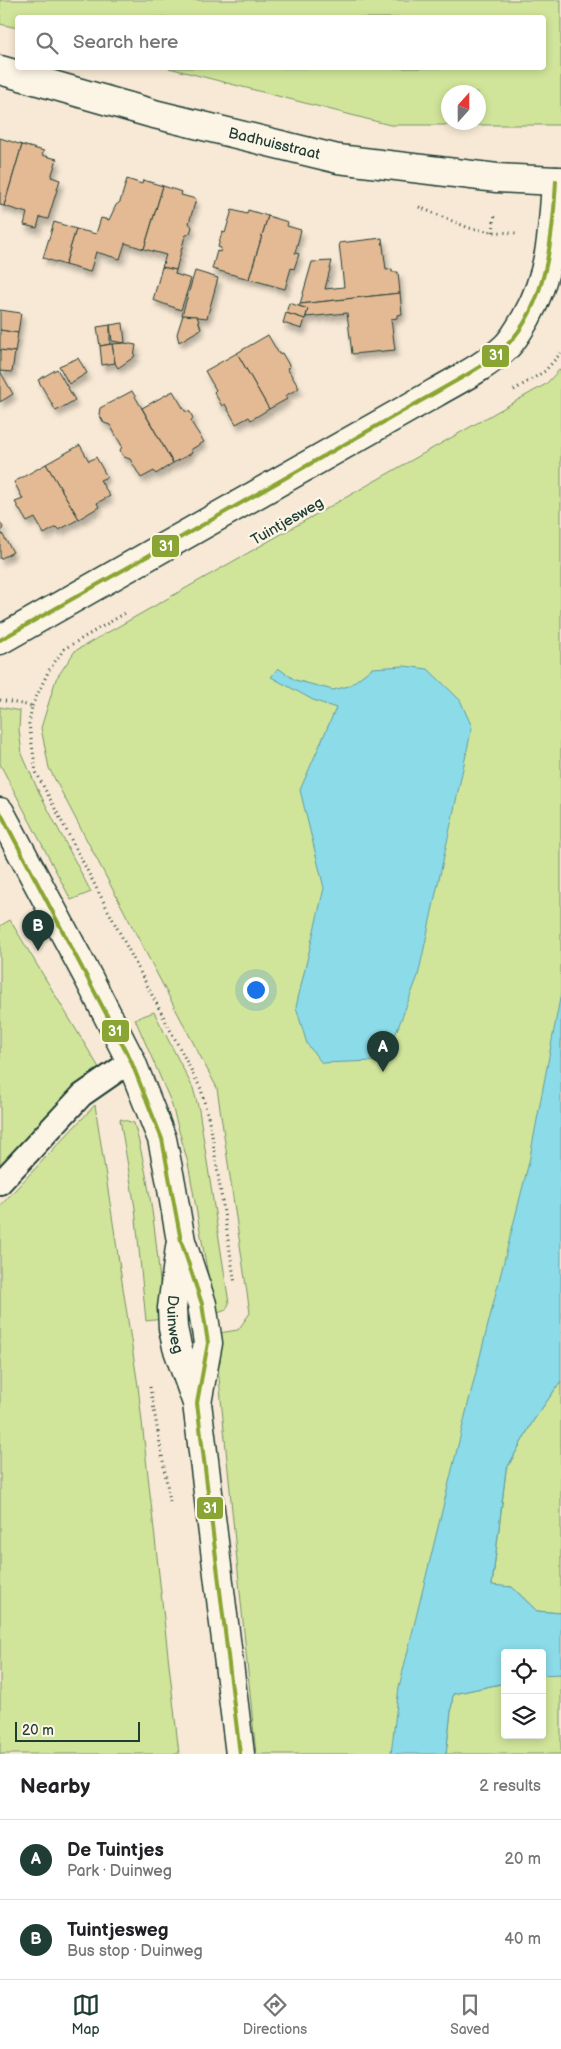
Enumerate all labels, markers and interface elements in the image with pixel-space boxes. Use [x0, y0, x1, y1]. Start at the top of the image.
search box [15, 15, 546, 70]
icon: search [33, 29, 61, 57]
text: Search here [73, 31, 178, 54]
north arrow [441, 85, 486, 130]
street label: Badhuisstraat [226, 124, 322, 164]
line badge: 31 [481, 344, 510, 368]
text: 31 [489, 347, 503, 364]
street label: Tuintjesweg [248, 493, 327, 550]
line badge: 31 [151, 534, 180, 558]
text: 31 [159, 538, 173, 555]
pin: B [22, 910, 54, 951]
your location [243, 977, 269, 1003]
line badge: 31 [101, 1019, 130, 1043]
text: 31 [108, 1023, 122, 1040]
pin: A [367, 1031, 399, 1072]
street label: Duinweg [162, 1294, 188, 1356]
line badge: 31 [196, 1496, 224, 1520]
text: 31 [203, 1500, 217, 1517]
map controls [501, 1649, 546, 1739]
button: locate [501, 1649, 546, 1694]
button: layers [501, 1694, 546, 1739]
scale bar [15, 1719, 140, 1742]
text: 20 m [22, 1722, 54, 1739]
text: Nearby [20, 1774, 90, 1799]
text: 2 results [479, 1777, 541, 1796]
text: De Tuintjes [67, 1839, 164, 1862]
text: A [31, 1850, 41, 1869]
text: 20 m [505, 1850, 541, 1869]
text: Park · Duinweg [67, 1862, 172, 1881]
text: Tuintjesweg [67, 1919, 169, 1942]
text: B [30, 1930, 42, 1949]
text: 40 m [504, 1930, 541, 1949]
text: Bus stop · Duinweg [67, 1942, 203, 1961]
tab: Map [72, 1991, 100, 2038]
tab: Directions [243, 1991, 307, 2038]
tab: Saved [450, 1991, 489, 2038]

